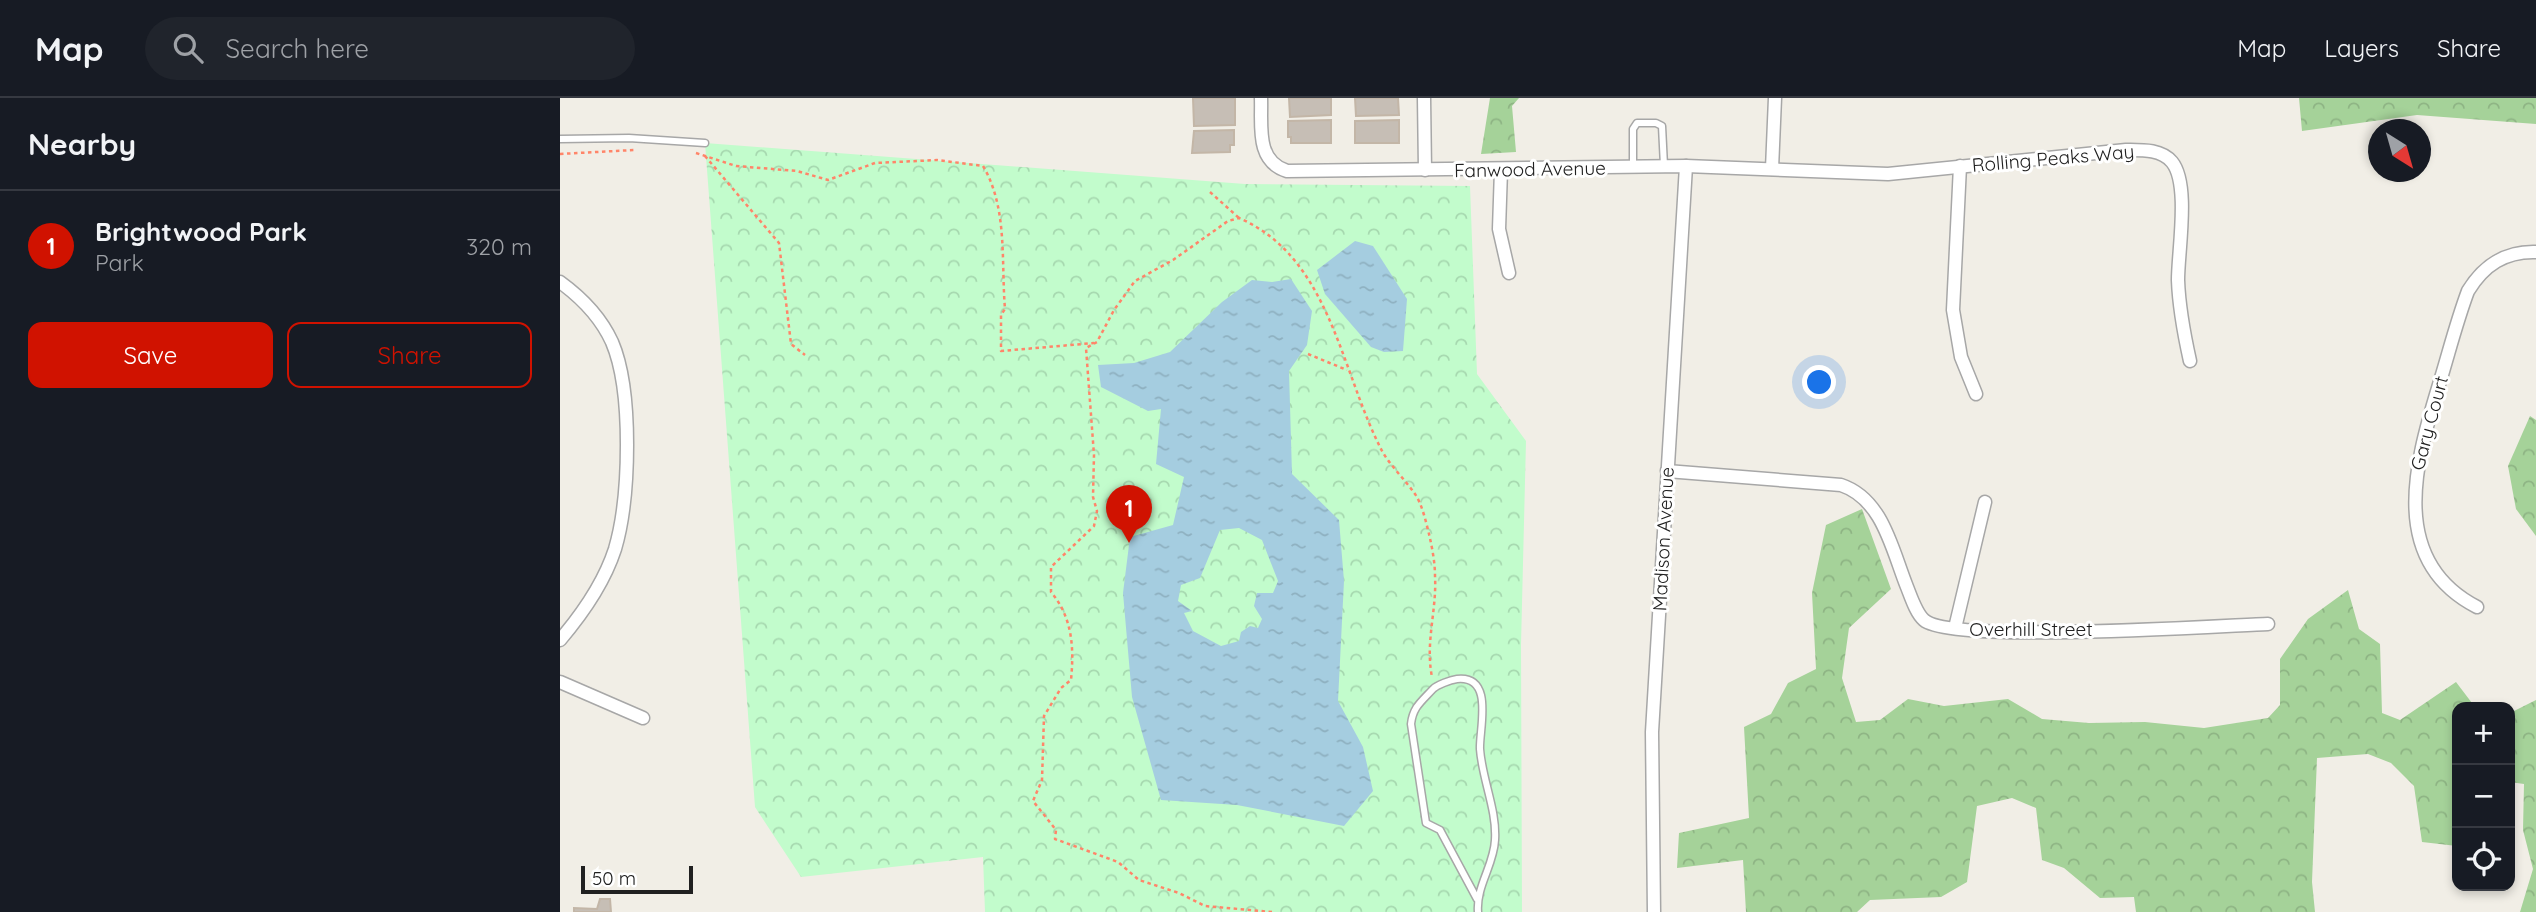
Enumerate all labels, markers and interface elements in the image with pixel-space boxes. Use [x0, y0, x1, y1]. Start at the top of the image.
search box [145, 17, 635, 80]
text: Map [35, 28, 103, 69]
icon: search [169, 29, 207, 67]
text: Search here [225, 32, 369, 65]
text: Map [2237, 33, 2286, 63]
text: Layers [2324, 33, 2399, 63]
text: Share [2437, 33, 2501, 63]
north arrow [2368, 119, 2431, 182]
text: Nearby [28, 125, 136, 163]
street label: Rolling Peaks Way [1971, 139, 2135, 177]
street label: Fanwood Avenue [1454, 156, 1606, 182]
text: Brightwood Park [95, 215, 307, 248]
text: 1 [47, 232, 55, 261]
text: 320 m [466, 232, 532, 261]
text: Park [95, 248, 144, 277]
button: Save [28, 322, 273, 388]
button: Share [287, 322, 532, 388]
your location [1802, 365, 1836, 399]
street label: Gary Court [2405, 373, 2453, 473]
street label: Madison Avenue [1647, 466, 1679, 612]
pin: 1 [1106, 485, 1152, 543]
street label: Overhill Street [1969, 617, 2093, 641]
map controls [2452, 702, 2515, 891]
button: + [2452, 702, 2515, 765]
button: − [2452, 765, 2515, 828]
button: locate [2452, 828, 2515, 891]
scale bar [581, 863, 693, 895]
text: 50 m [592, 866, 636, 890]

